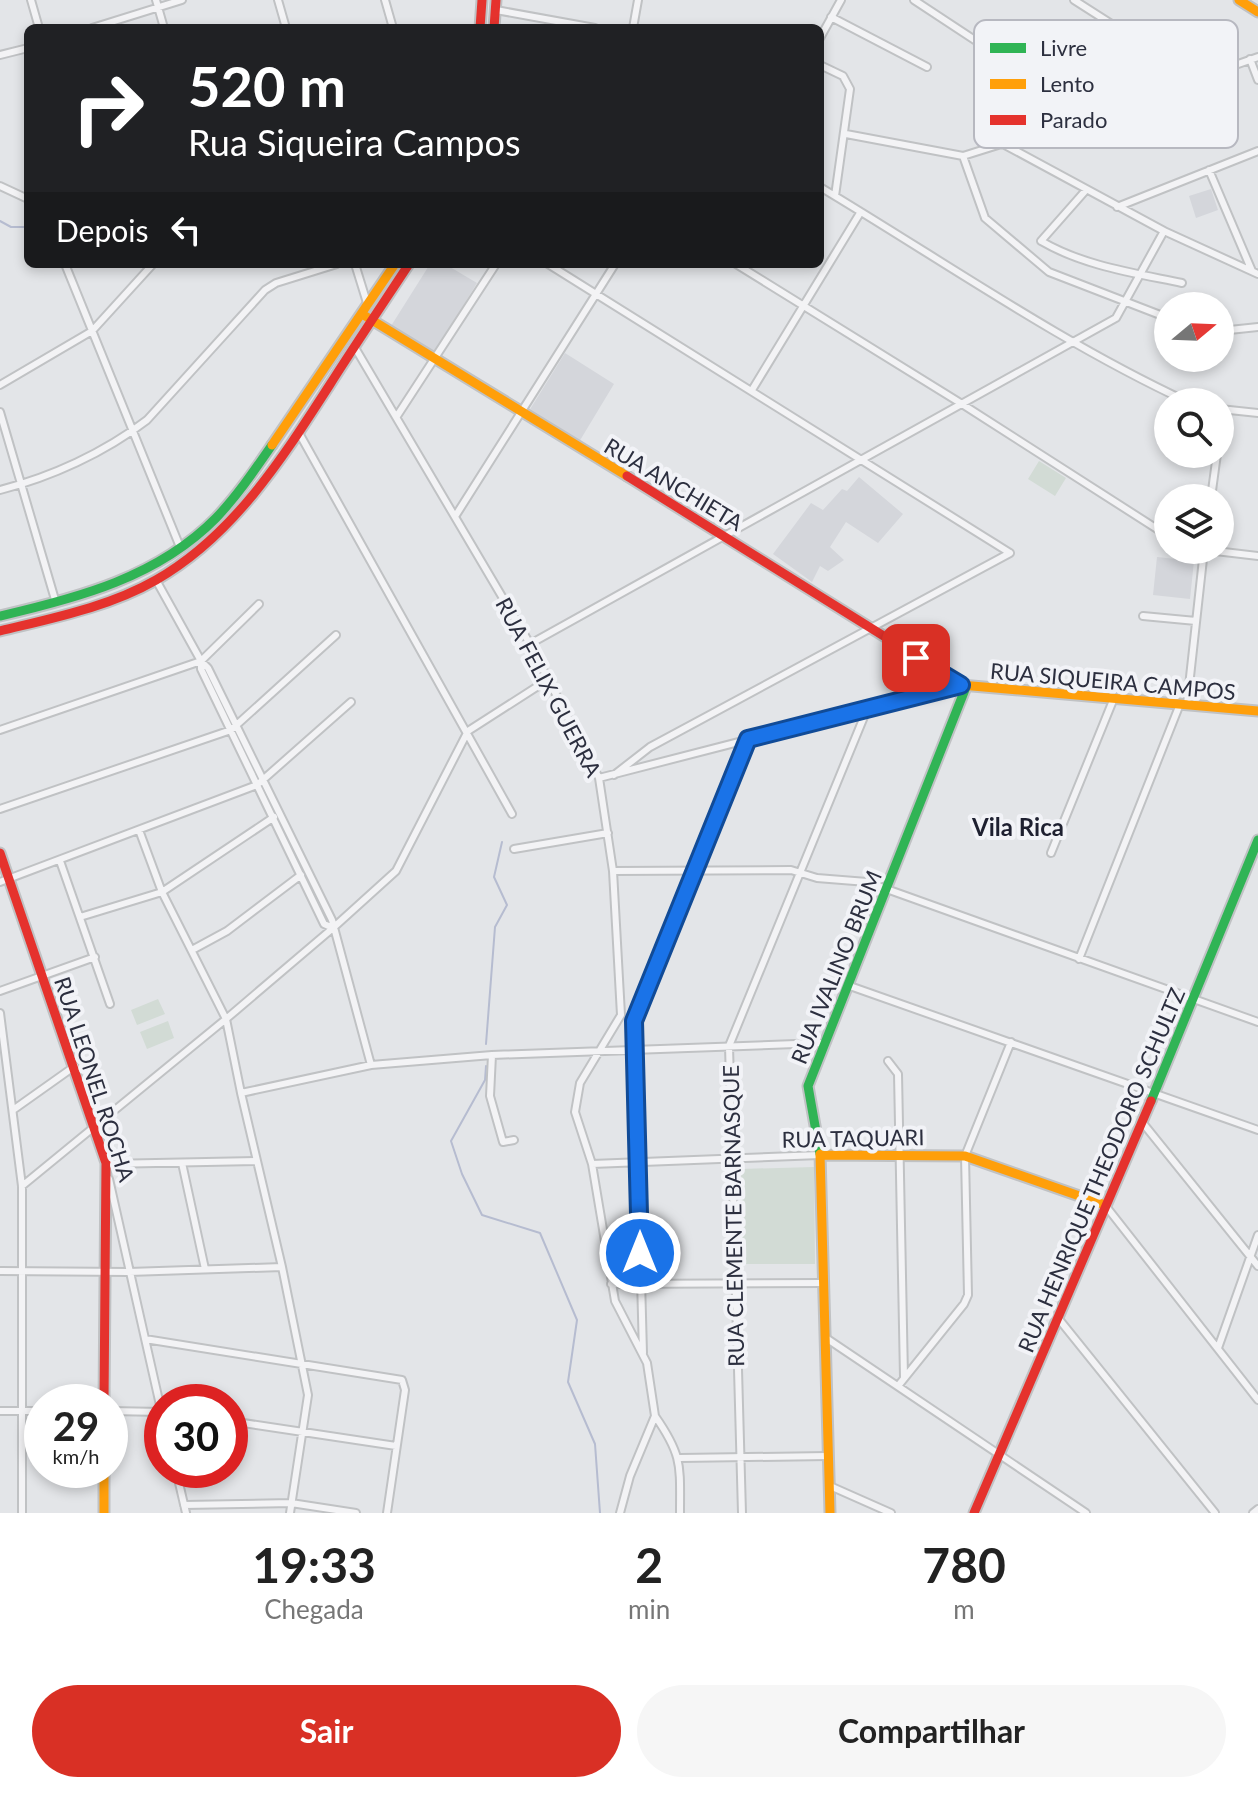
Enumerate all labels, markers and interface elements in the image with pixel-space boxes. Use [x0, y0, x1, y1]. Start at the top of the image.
legend [974, 20, 1238, 148]
text: Livre [1040, 34, 1087, 61]
text: 520 m [188, 52, 346, 119]
icon: right [56, 56, 160, 160]
text: Lento [1040, 70, 1095, 97]
text: Parado [1040, 106, 1107, 133]
text: Rua Siqueira Campos [188, 120, 521, 164]
icon: left [164, 208, 208, 252]
text: Depois [56, 212, 148, 248]
north arrow [1154, 292, 1234, 372]
map controls [1154, 292, 1234, 564]
button: search [1154, 388, 1234, 468]
street label: RUA ANCHIETA [600, 432, 748, 536]
button: layers [1154, 484, 1234, 564]
street label: RUA FELIX GUERRA [490, 593, 608, 781]
pin [882, 624, 950, 692]
icon: arrive [894, 636, 938, 680]
street label: RUA SIQUEIRA CAMPOS [989, 657, 1237, 705]
district label: Vila Rica [971, 812, 1064, 841]
street label: RUA IVALINO BRUM [785, 866, 887, 1068]
street label: RUA LEONEL ROCHA [49, 973, 141, 1185]
street label: RUA HENRIQUE THEODORO SCHULTZ [1012, 984, 1190, 1356]
street label: RUA CLEMENTE BARNASQUE [717, 1065, 749, 1367]
street label: RUA TAQUARI [781, 1123, 925, 1153]
position arrow [598, 1211, 682, 1295]
speed limit sign: 30 [144, 1384, 248, 1488]
text: 29 [53, 1402, 99, 1450]
text: km/h [53, 1444, 99, 1468]
text: 19:33 [252, 1536, 376, 1593]
text: 2 [635, 1536, 663, 1593]
text: 780 [922, 1536, 1006, 1593]
text: Chegada [264, 1593, 364, 1625]
text: min [628, 1593, 670, 1625]
text: m [953, 1593, 975, 1625]
button: Sair [32, 1685, 621, 1777]
button: Compartilhar [637, 1685, 1226, 1777]

